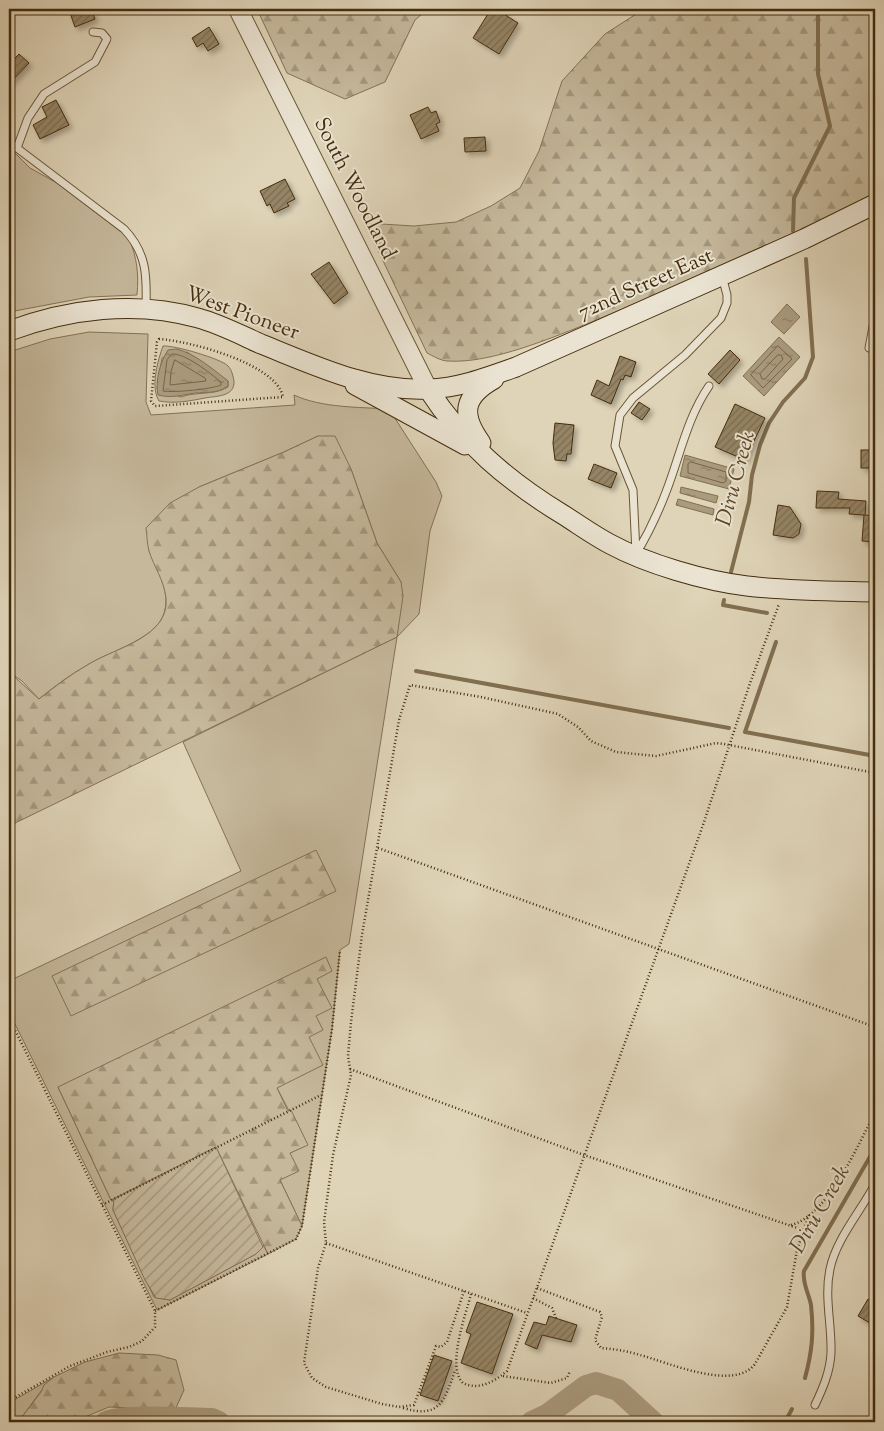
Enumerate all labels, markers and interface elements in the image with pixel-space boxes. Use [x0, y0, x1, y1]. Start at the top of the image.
street label: South Woodland [305, 113, 403, 265]
street label: 72nd Street East [574, 242, 718, 328]
street label: West Pioneer [181, 279, 303, 349]
water label: Diru Creek [709, 428, 765, 530]
water label: Diru Creek [783, 1160, 859, 1260]

